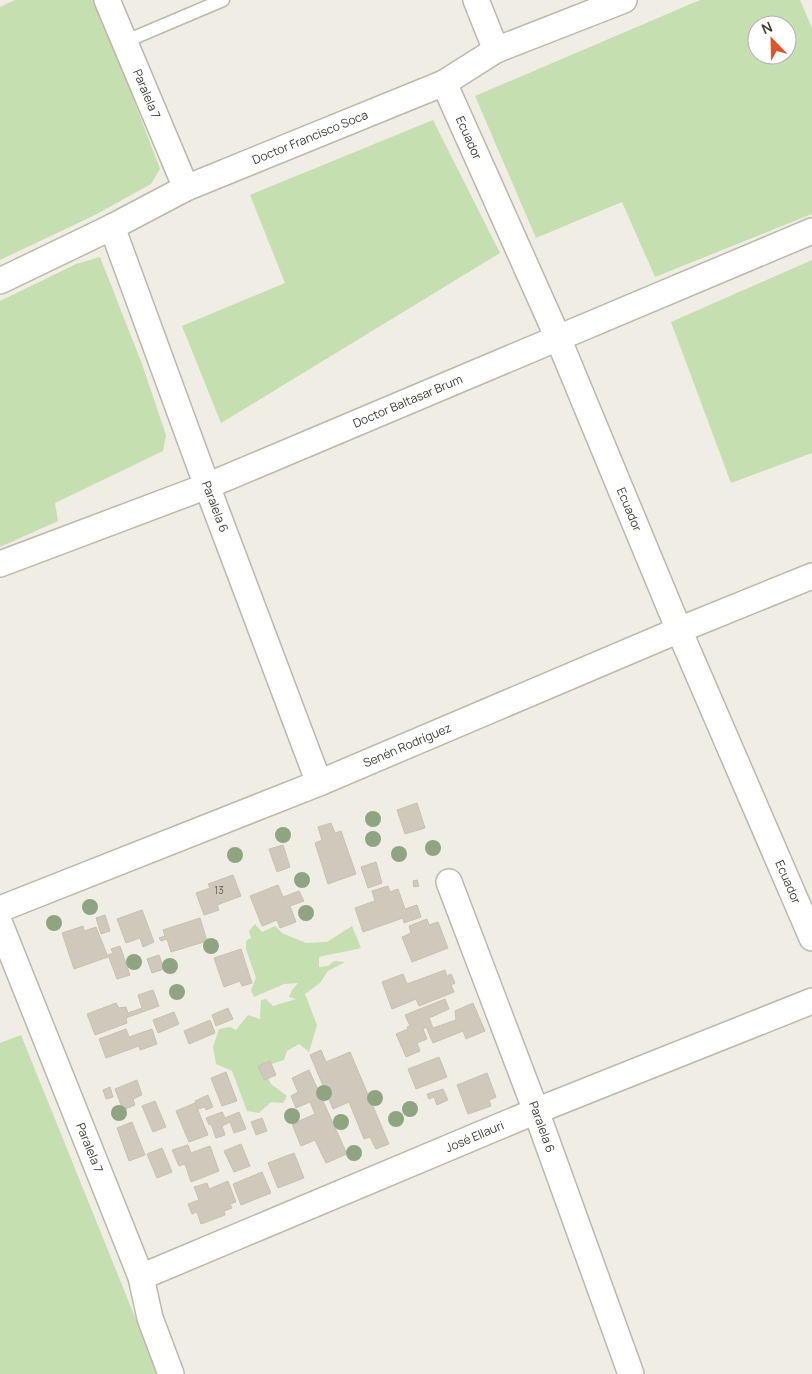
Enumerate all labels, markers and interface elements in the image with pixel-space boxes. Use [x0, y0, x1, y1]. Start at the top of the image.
north arrow [747, 15, 797, 65]
text: N [758, 17, 775, 38]
street label: Paralela 7 [129, 67, 165, 121]
street label: Doctor Francisco Soca [250, 106, 370, 168]
street label: Ecuador [452, 113, 486, 163]
street label: Doctor Baltasar Brum [350, 370, 465, 432]
street label: Paralela 6 [198, 479, 233, 535]
street label: Ecuador [613, 485, 646, 534]
street label: Senén Rodríguez [360, 719, 454, 771]
street label: Ecuador [771, 857, 805, 907]
house number: 13 [214, 883, 224, 897]
street label: Paralela 6 [525, 1099, 559, 1155]
street label: José Ellauri [443, 1116, 506, 1156]
street label: Paralela 7 [72, 1120, 107, 1175]

